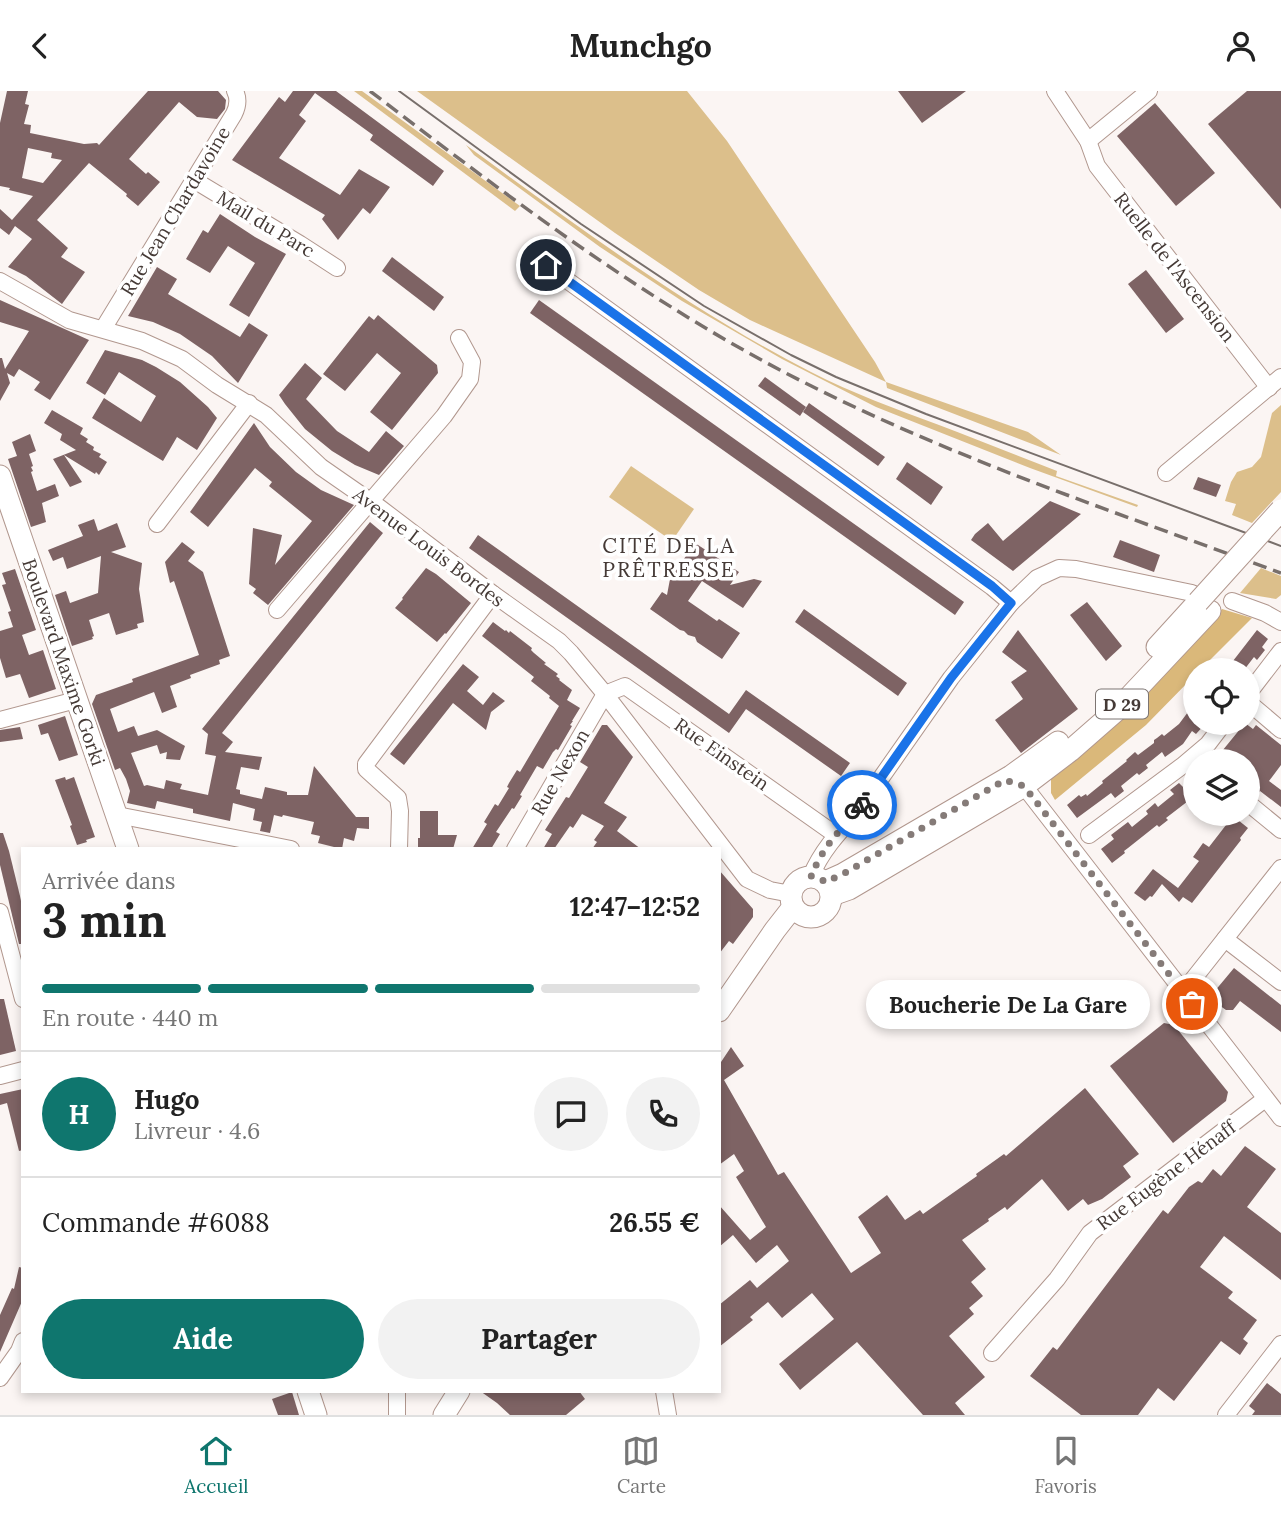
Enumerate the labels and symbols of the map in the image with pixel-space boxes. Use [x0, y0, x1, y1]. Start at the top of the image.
street label: Rue Jean Chardavoine [115, 122, 235, 300]
street label: Mail du Parc [213, 185, 319, 263]
street label: Ruelle de l'Ascension [1109, 187, 1241, 347]
pin [516, 235, 576, 295]
street label: Avenue Louis Bordes [348, 482, 510, 612]
district label: CITÉ DE LA PRÊTRESSE [602, 532, 736, 583]
street label: Boulevard Maxime Gorki [17, 555, 111, 769]
road number: D 29 [1096, 689, 1148, 719]
street label: Rue Einstein [670, 712, 774, 796]
street label: Rue Nexon [526, 725, 594, 819]
courier [827, 770, 897, 840]
pin [1162, 974, 1222, 1034]
callout: Boucherie De La Gare [866, 979, 1150, 1028]
street label: Rue Eugène Hénaff [1092, 1114, 1242, 1235]

